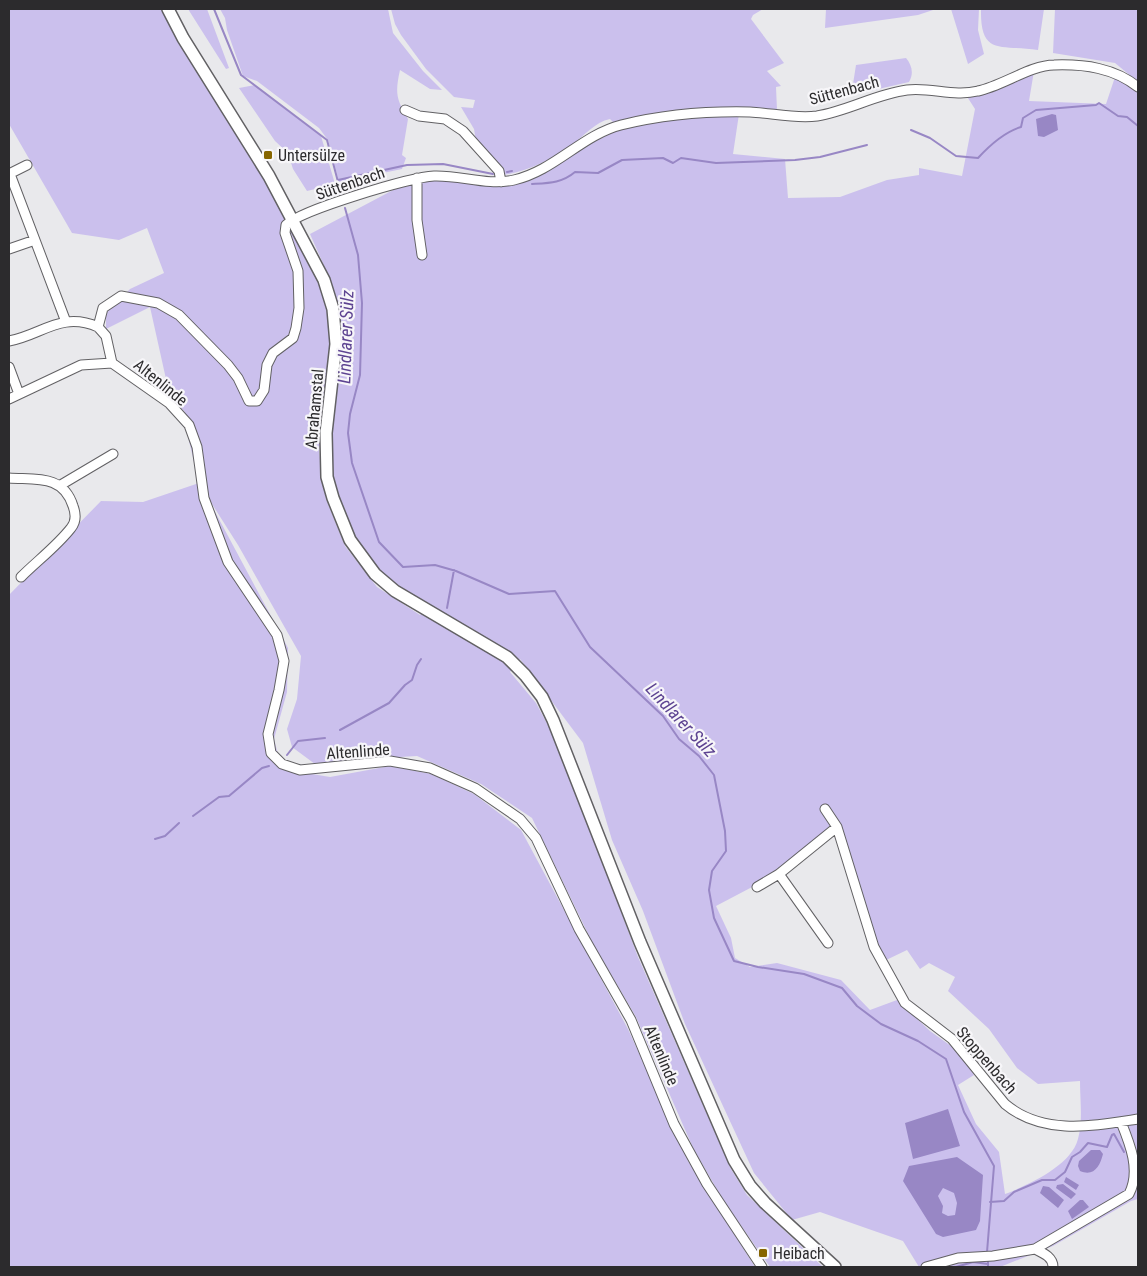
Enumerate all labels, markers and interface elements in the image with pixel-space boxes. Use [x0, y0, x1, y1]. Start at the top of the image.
street label: Süttenbach [807, 72, 881, 109]
place label: Untersülze [278, 146, 345, 165]
marker: Untersülze [262, 149, 274, 161]
street label: Süttenbach [313, 163, 387, 204]
water label: Lindlarer Sülz [333, 289, 358, 384]
street label: Altenlinde [130, 355, 191, 410]
street label: Abrahamstal [302, 368, 327, 450]
water label: Lindlarer Sülz [642, 678, 721, 761]
street label: Altenlinde [326, 740, 390, 763]
street label: Altenlinde [640, 1022, 683, 1088]
street label: Stoppenbach [952, 1023, 1021, 1098]
place label: Heibach [773, 1244, 825, 1263]
marker: Heibach [757, 1247, 769, 1259]

